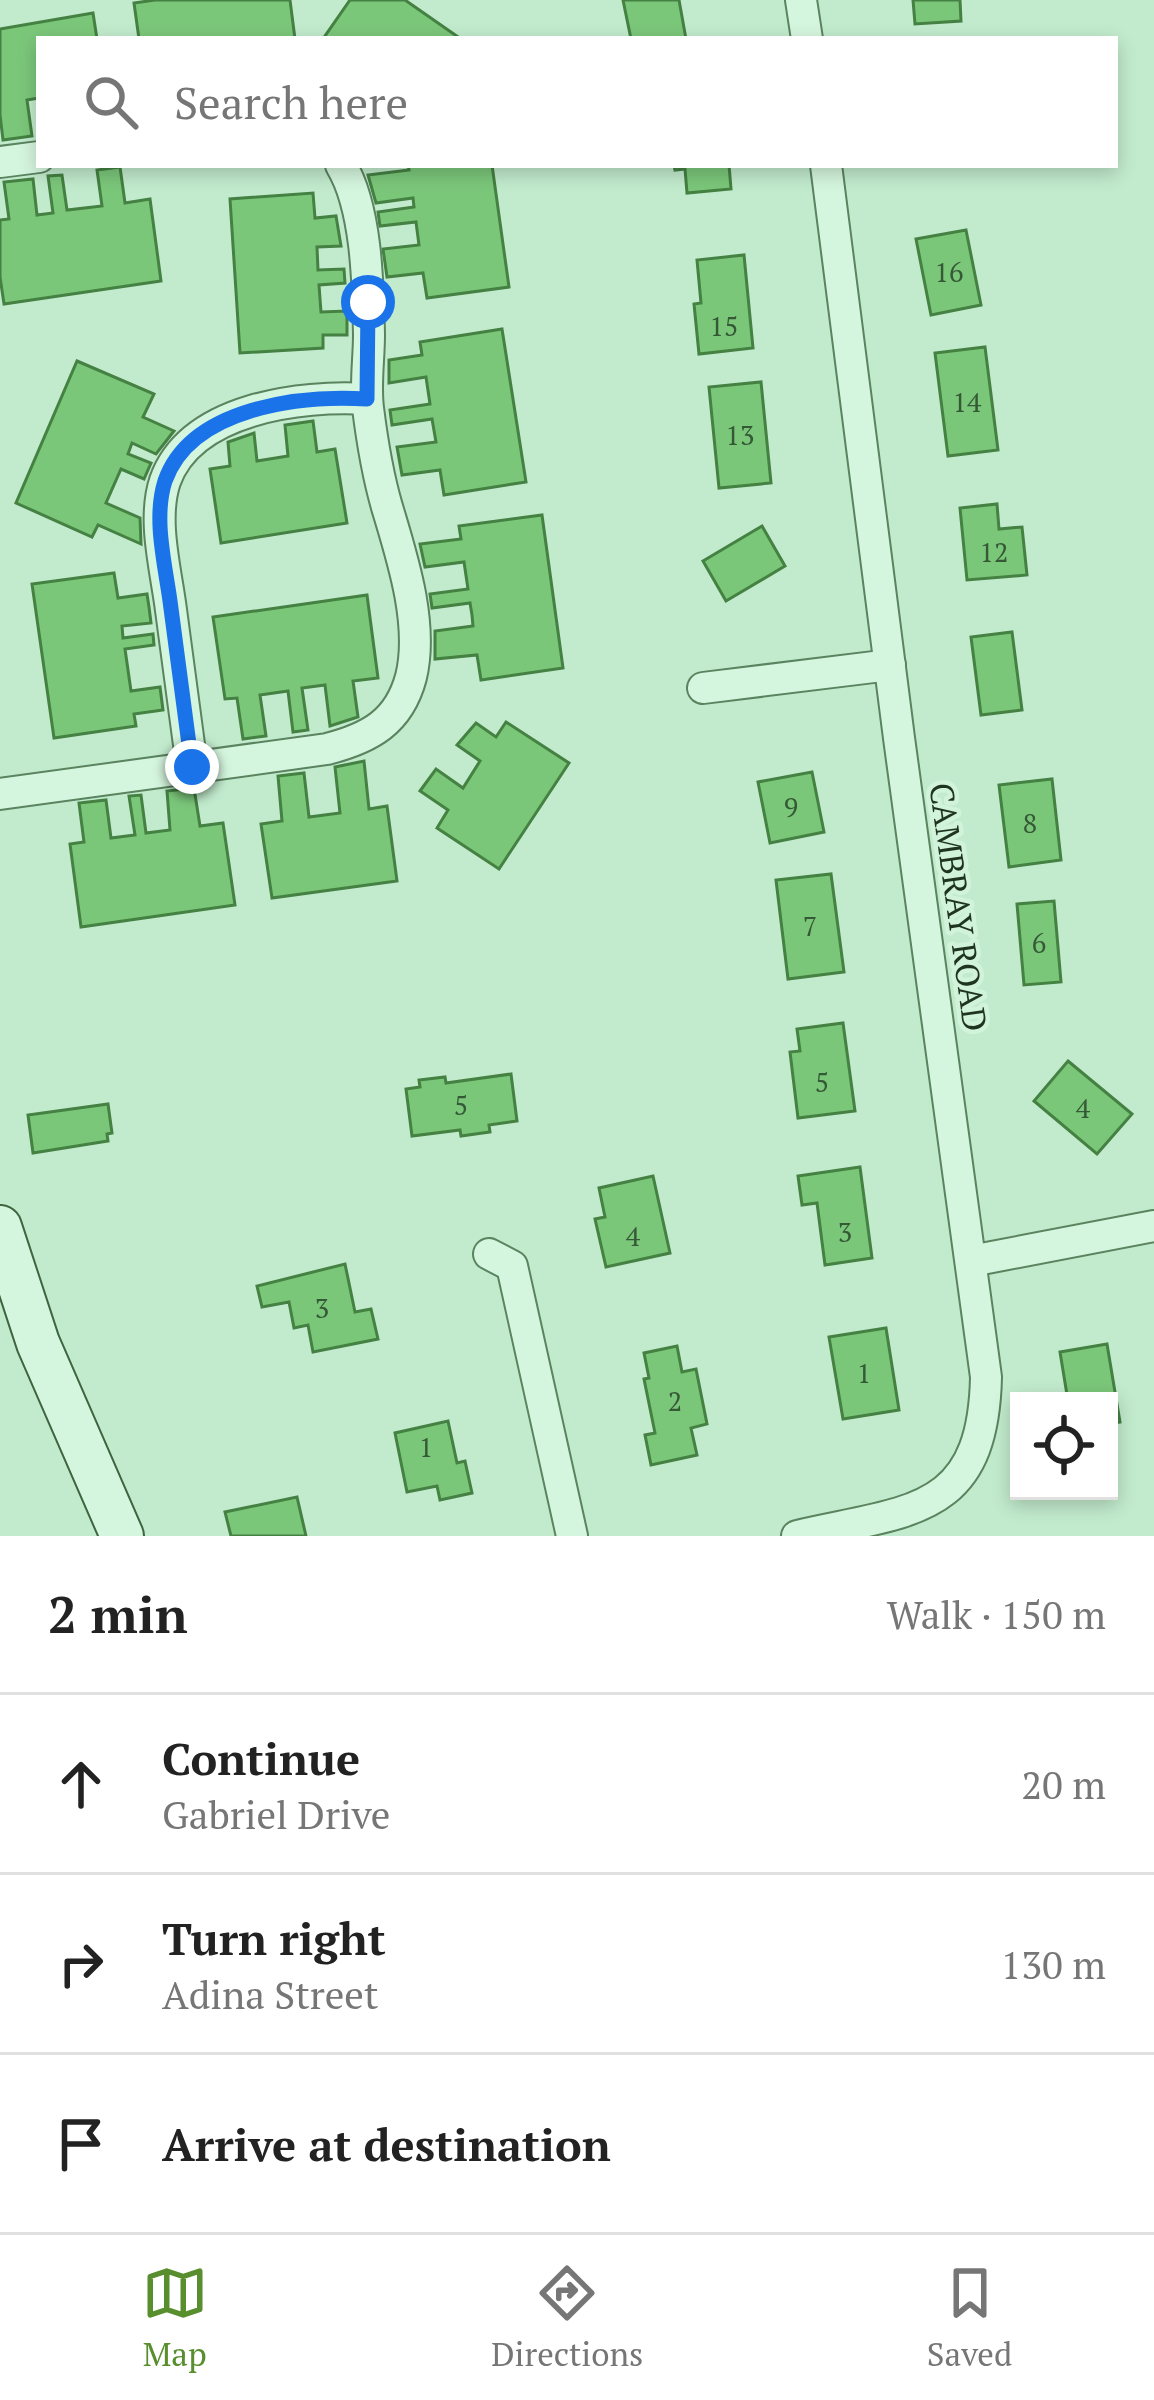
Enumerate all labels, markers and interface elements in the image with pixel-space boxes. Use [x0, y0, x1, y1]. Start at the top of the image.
search box [36, 36, 1118, 168]
icon: search [78, 69, 144, 135]
text: Search here [174, 72, 408, 132]
house number: 16 [935, 254, 963, 290]
route start [341, 275, 395, 329]
house number: 15 [710, 308, 738, 344]
house number: 14 [953, 384, 982, 420]
house number: 13 [726, 417, 754, 453]
house number: 12 [980, 534, 1008, 570]
route end [165, 740, 219, 794]
street label: CAMBRAY ROAD [920, 780, 998, 1034]
house number: 9 [784, 789, 798, 825]
house number: 8 [1023, 805, 1037, 841]
house number: 7 [803, 908, 817, 944]
house number: 6 [1032, 925, 1046, 961]
house number: 5 [815, 1064, 829, 1100]
house number: 5 [454, 1087, 468, 1123]
house number: 4 [1076, 1090, 1091, 1126]
house number: 3 [838, 1214, 852, 1250]
house number: 4 [626, 1218, 641, 1254]
house number: 3 [315, 1290, 329, 1326]
house number: 1 [857, 1355, 871, 1391]
house number: 2 [668, 1383, 682, 1419]
map controls [1010, 1392, 1118, 1500]
button: locate [1010, 1392, 1118, 1500]
house number: 1 [419, 1429, 433, 1465]
text: 2 min [48, 1580, 188, 1648]
text: Walk · 150 m [887, 1588, 1106, 1640]
text: Continue [162, 1728, 360, 1788]
icon: ahead [48, 1751, 114, 1817]
text: 20 m [1021, 1758, 1106, 1810]
text: Gabriel Drive [162, 1788, 390, 1840]
text: Turn right [162, 1908, 386, 1968]
icon: right [48, 1931, 114, 1997]
text: 130 m [1001, 1938, 1106, 1990]
text: Adina Street [162, 1968, 378, 2020]
icon: arrive [48, 2111, 114, 2177]
text: Arrive at destination [162, 2114, 611, 2174]
tab: Map [142, 2260, 208, 2375]
tab: Directions [491, 2260, 643, 2375]
tab: Saved [927, 2260, 1012, 2375]

